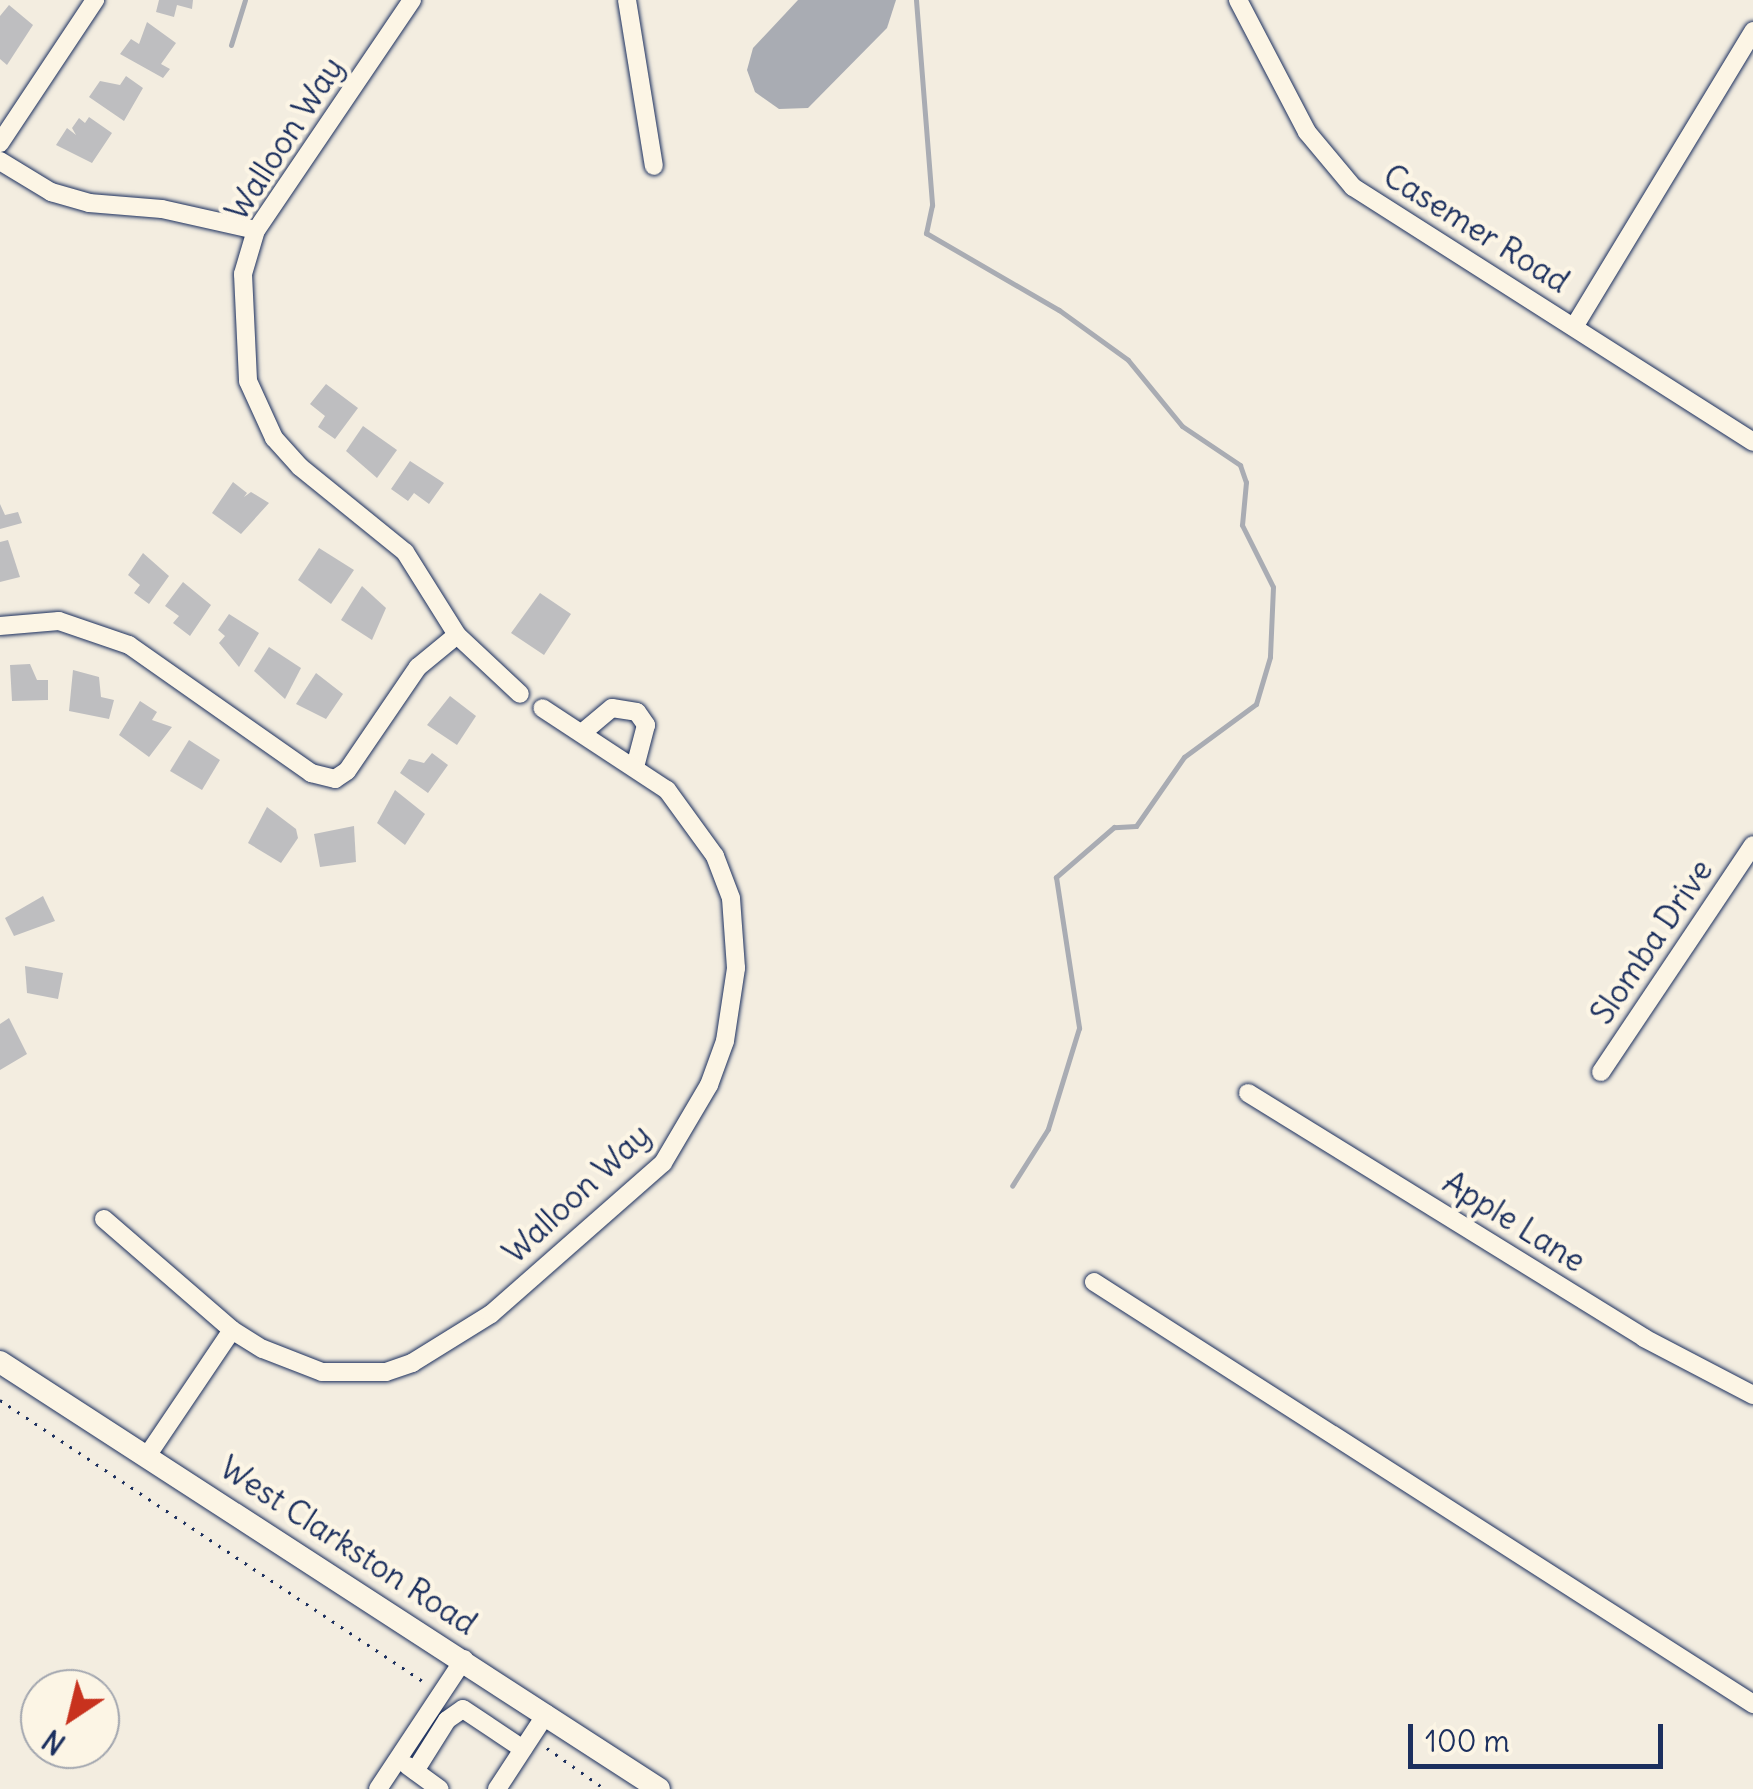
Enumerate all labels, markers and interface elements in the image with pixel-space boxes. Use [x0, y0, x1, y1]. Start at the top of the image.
street label: Walloon Way [218, 50, 352, 228]
street label: Casemer Road [1376, 157, 1576, 301]
street label: Slomba Drive [1583, 852, 1721, 1032]
street label: Walloon Way [495, 1116, 659, 1272]
street label: Apple Lane [1436, 1163, 1592, 1281]
street label: West Clarkston Road [212, 1449, 484, 1643]
north arrow [20, 1669, 120, 1769]
scale bar [1413, 1704, 1668, 1766]
text: N [36, 1722, 72, 1762]
text: 100 m [1425, 1722, 1510, 1760]

